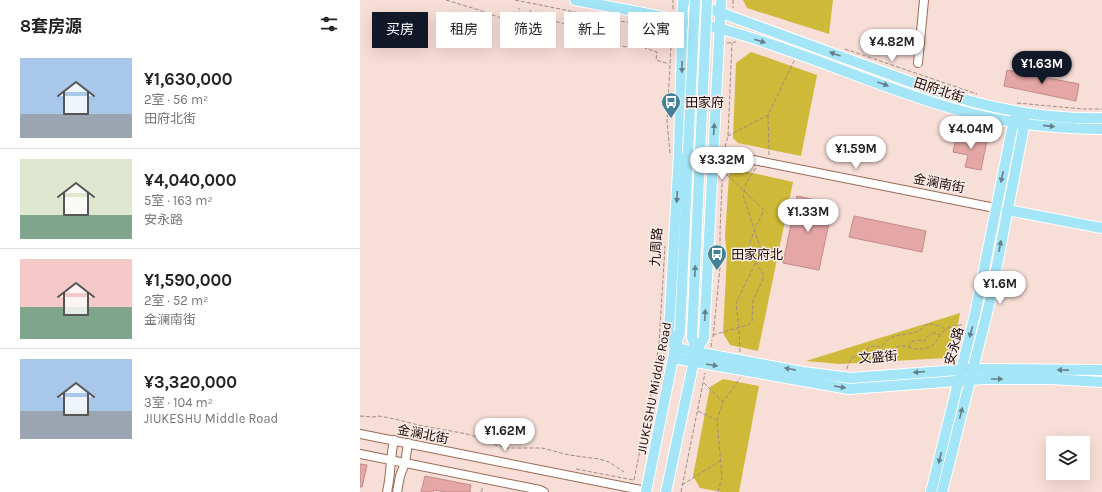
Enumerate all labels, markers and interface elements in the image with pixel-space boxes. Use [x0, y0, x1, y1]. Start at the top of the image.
chip: 买房 [372, 12, 428, 48]
chip: 租房 [436, 12, 492, 48]
chip: 筛选 [500, 12, 556, 48]
chip: 新上 [564, 12, 620, 48]
chip: 公寓 [628, 12, 684, 48]
icon: filters [318, 13, 340, 35]
text: 8套房源 [20, 16, 82, 36]
pin: ¥4.82M [859, 29, 925, 63]
text: ¥4.82M [869, 34, 915, 49]
one-way arrow [755, 38, 767, 44]
one-way arrow [828, 50, 840, 56]
pin: ¥1.63M [1009, 51, 1075, 85]
text: ¥1.63M [1021, 56, 1063, 71]
one-way arrow [679, 61, 685, 74]
text: ¥1,630,000 [144, 69, 233, 89]
icon: home [52, 74, 100, 122]
street label: 田府北街 [912, 75, 966, 105]
one-way arrow [877, 82, 889, 88]
bus stop icon: 田家府 [660, 91, 682, 119]
text: 2室 · 56 m² [144, 92, 208, 107]
place label: 田家府 [685, 95, 724, 110]
text: 田府北街 [144, 111, 196, 126]
pin: ¥4.04M [938, 116, 1004, 150]
text: ¥4.04M [948, 121, 994, 136]
one-way arrow [711, 123, 718, 135]
one-way arrow [1043, 123, 1055, 130]
pin: ¥1.59M [823, 136, 889, 170]
text: ¥1.59M [835, 141, 877, 156]
pin: ¥3.32M [689, 147, 755, 181]
text: ¥3.32M [699, 152, 745, 167]
text: ¥4,040,000 [144, 170, 237, 190]
street label: 金澜南街 [912, 171, 966, 195]
one-way arrow [998, 171, 1004, 183]
icon: home [52, 175, 100, 223]
one-way arrow [674, 191, 680, 204]
text: 5室 · 163 m² [144, 193, 213, 208]
pin: ¥1.33M [775, 199, 841, 233]
text: ¥1.33M [787, 204, 829, 219]
text: 安永路 [144, 212, 183, 227]
street label: 九周路 [647, 227, 665, 267]
one-way arrow [998, 240, 1004, 252]
bus stop icon: 田家府北 [706, 243, 728, 271]
place label: 田家府北 [731, 247, 783, 262]
one-way arrow [692, 264, 698, 277]
text: ¥1,590,000 [144, 270, 232, 290]
pin: ¥1.6M [972, 271, 1028, 305]
icon: home [52, 275, 100, 323]
text: ¥1.6M [983, 276, 1017, 291]
text: 2室 · 52 m² [144, 293, 208, 308]
one-way arrow [702, 308, 708, 321]
text: 金澜南街 [144, 312, 196, 327]
street label: JIUKESHU Middle Road [634, 321, 674, 455]
street label: 安永路 [942, 325, 966, 367]
one-way arrow [967, 326, 973, 338]
street label: 文盛街 [858, 348, 898, 366]
one-way arrow [706, 362, 718, 368]
one-way arrow [784, 366, 796, 372]
one-way arrow [1057, 366, 1069, 373]
one-way arrow [913, 369, 925, 376]
text: ¥3,320,000 [144, 372, 237, 392]
icon: home [52, 375, 100, 423]
one-way arrow [991, 376, 1004, 382]
one-way arrow [834, 384, 846, 390]
text: 3室 · 104 m² [144, 395, 213, 410]
one-way arrow [959, 407, 965, 419]
text: JIUKESHU Middle Road [144, 411, 278, 426]
pin: ¥1.62M [472, 418, 538, 452]
street label: 金澜北街 [396, 422, 450, 446]
text: ¥1.62M [484, 423, 526, 438]
map controls [1046, 436, 1090, 480]
button: layers [1046, 436, 1090, 480]
one-way arrow [936, 452, 942, 464]

